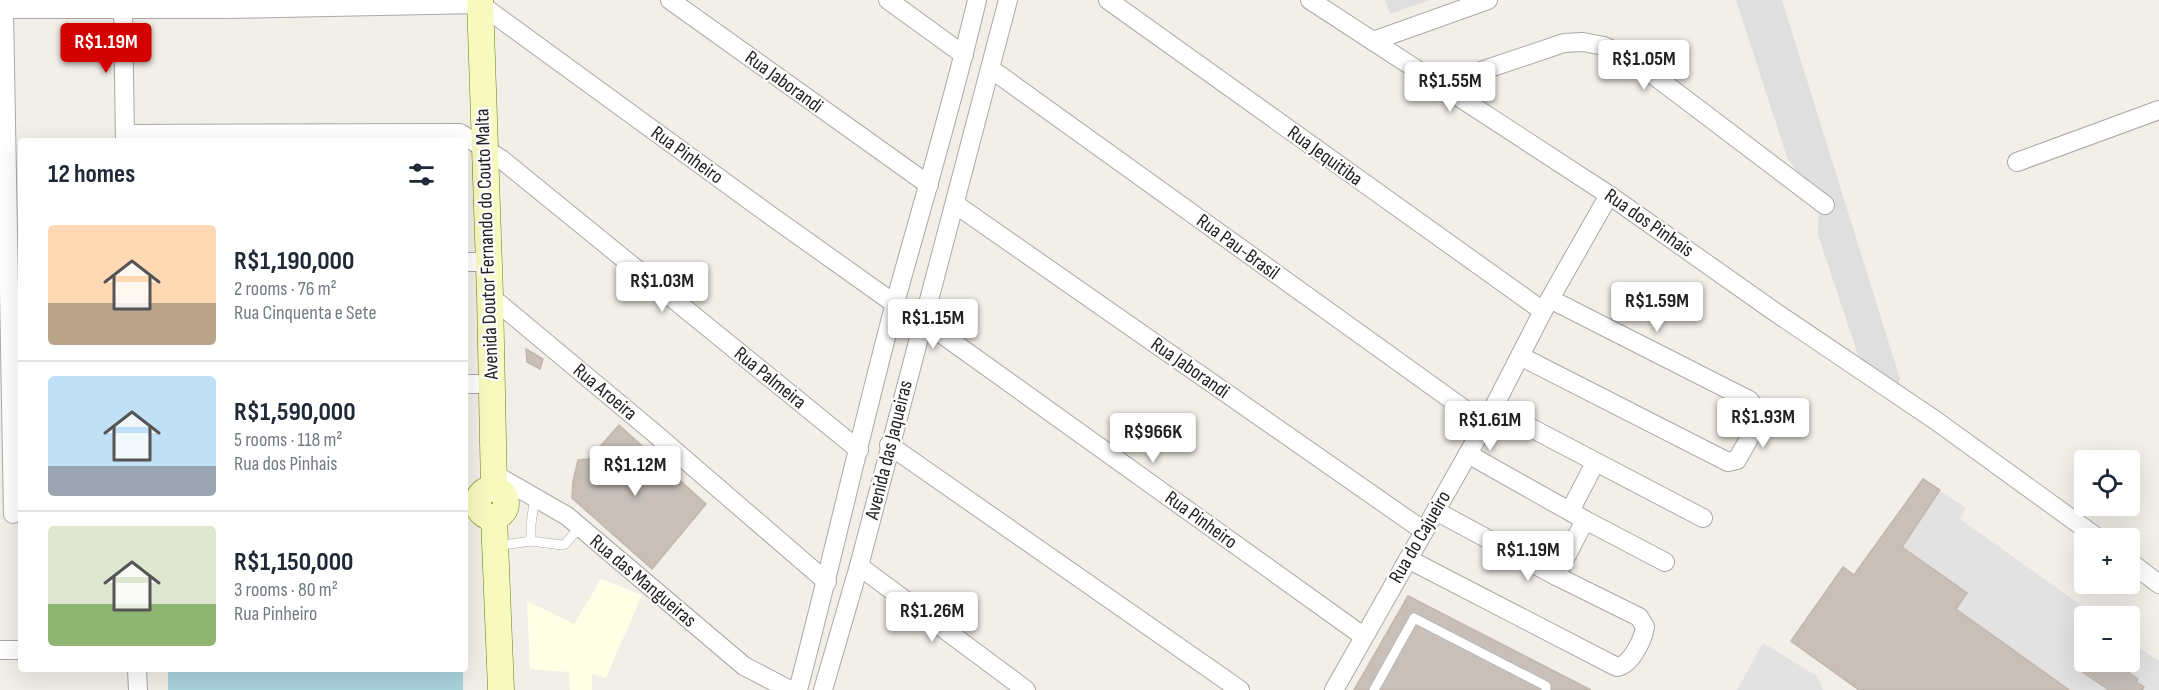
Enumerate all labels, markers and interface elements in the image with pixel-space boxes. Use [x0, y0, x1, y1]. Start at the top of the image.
pin: R$1.19M [51, 23, 161, 74]
text: R$1.19M [74, 30, 138, 54]
pin: R$1.05M [1589, 40, 1699, 91]
street label: Rua Jaborandi [740, 46, 828, 118]
text: R$1.05M [1612, 47, 1676, 71]
pin: R$1.55M [1395, 62, 1505, 113]
text: R$1.55M [1418, 69, 1482, 93]
street label: Avenida Doutor Fernando do Couto Malta [470, 108, 504, 381]
street label: Rua Pinheiro [646, 121, 728, 189]
street label: Rua Jequitiba [1283, 121, 1367, 191]
icon: filters [405, 158, 438, 191]
text: 12 homes [48, 159, 135, 190]
street label: Rua dos Pinhais [1600, 184, 1698, 262]
street label: Rua Pau-Brasil [1192, 209, 1284, 285]
text: R$1,190,000 [234, 246, 354, 277]
icon: home [96, 249, 168, 321]
pin: R$1.03M [607, 262, 717, 313]
text: R$1.03M [630, 269, 694, 293]
text: 2 rooms · 76 m² [234, 277, 337, 301]
pin: R$1.59M [1602, 282, 1712, 333]
text: R$1.59M [1625, 289, 1689, 313]
pin: R$1.15M [878, 299, 988, 350]
text: Rua Cinquenta e Sete [234, 301, 377, 325]
text: R$1.15M [902, 306, 964, 330]
street label: Rua Jaborandi [1146, 332, 1234, 404]
street label: Rua Palmeira [729, 342, 811, 414]
street label: Rua Aroeira [568, 358, 642, 426]
street label: Avenida das Jaqueiras [860, 378, 918, 523]
text: R$1,590,000 [234, 397, 356, 428]
pin: R$1.93M [1708, 398, 1818, 449]
icon: home [96, 400, 168, 472]
pin: R$1.61M [1435, 401, 1545, 452]
text: R$1.93M [1731, 405, 1795, 429]
text: R$1.61M [1459, 408, 1521, 432]
pin: R$966K [1104, 413, 1202, 464]
text: R$966K [1124, 420, 1182, 444]
text: 5 rooms · 118 m² [234, 428, 343, 452]
pin: R$1.12M [580, 446, 690, 497]
map controls [2074, 450, 2140, 672]
button: locate [2074, 450, 2140, 516]
text: Rua dos Pinhais [234, 452, 337, 476]
text: R$1.12M [604, 453, 666, 477]
street label: Rua Pinheiro [1160, 486, 1242, 554]
street label: Rua do Cajueiro [1384, 486, 1456, 588]
button: + [2074, 528, 2140, 594]
street label: Rua das Mangueiras [585, 530, 701, 632]
pin: R$1.19M [1473, 531, 1583, 582]
text: R$1.19M [1496, 538, 1560, 562]
text: R$1,150,000 [234, 547, 353, 578]
icon: home [96, 550, 168, 622]
text: 3 rooms · 80 m² [234, 578, 338, 602]
pin: R$1.26M [877, 592, 987, 643]
text: R$1.26M [900, 599, 964, 623]
text: Rua Pinheiro [234, 602, 317, 626]
button: − [2074, 606, 2140, 672]

